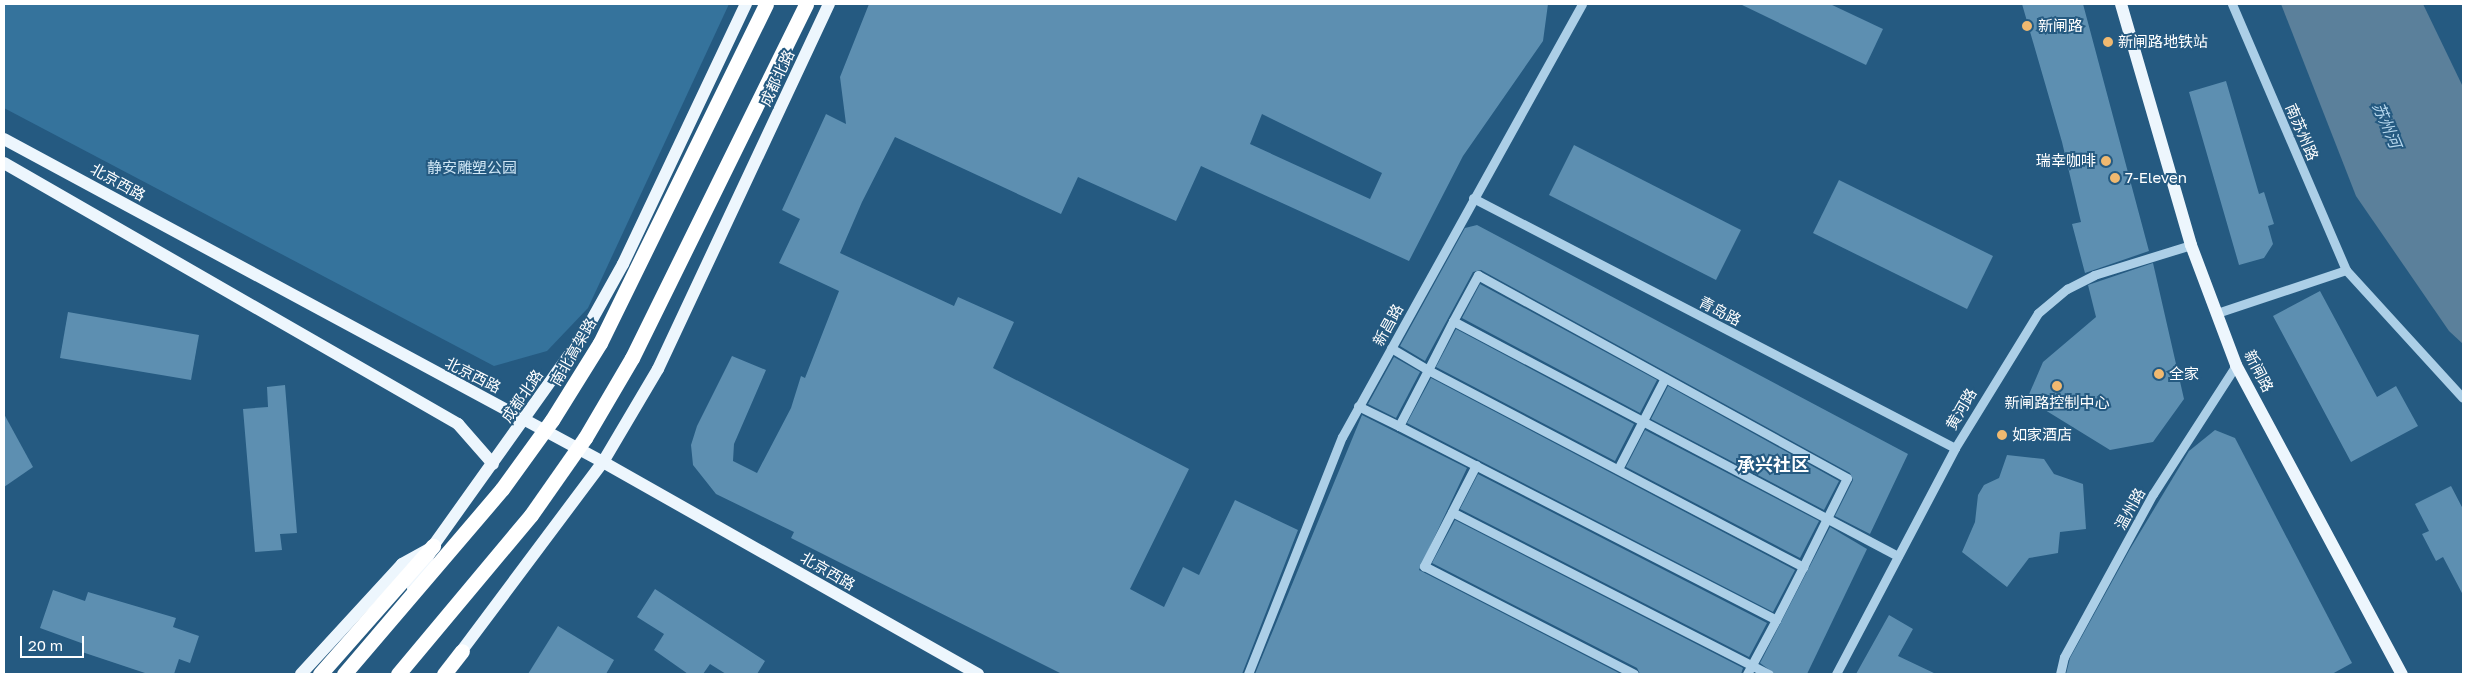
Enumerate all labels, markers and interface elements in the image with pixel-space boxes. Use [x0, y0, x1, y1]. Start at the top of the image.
place label: 新闸路 [2038, 17, 2083, 35]
marker: 新闸路 [2020, 19, 2034, 33]
place label: 新闸路地铁站 [2118, 33, 2208, 51]
marker: 新闸路地铁站 [2102, 36, 2114, 48]
street label: 成都北路 [756, 47, 798, 109]
water label: 苏州河 [2369, 99, 2405, 151]
street label: 南苏州路 [2282, 101, 2322, 163]
place label: 瑞幸咖啡 [2036, 152, 2096, 170]
marker: 瑞幸咖啡 [2100, 155, 2112, 167]
park label: 静安雕塑公园 [427, 159, 517, 177]
street label: 北京西路 [87, 160, 149, 204]
place label: 7-Eleven [2125, 169, 2187, 187]
marker: 7-Eleven [2109, 172, 2121, 184]
street label: 青岛路 [1696, 293, 1744, 329]
street label: 新昌路 [1369, 301, 1407, 349]
street label: 南北高架路 [546, 315, 600, 389]
street label: 新闸路 [2241, 347, 2277, 395]
street label: 北京西路 [442, 353, 504, 397]
place label: 全家 [2169, 365, 2199, 383]
street label: 成都北路 [497, 366, 547, 426]
marker: 全家 [2153, 368, 2165, 380]
marker: 新闸路控制中心 [2051, 380, 2063, 392]
street label: 黄河路 [1942, 385, 1980, 433]
place label: 新闸路控制中心 [2005, 394, 2109, 412]
place label: 如家酒店 [2012, 426, 2072, 444]
marker: 如家酒店 [1996, 429, 2008, 441]
district label: 承兴社区 [1737, 453, 1809, 475]
street label: 温州路 [2111, 485, 2149, 533]
street label: 北京西路 [798, 548, 858, 594]
scale bar [22, 626, 86, 658]
text: 20 m [28, 636, 63, 654]

